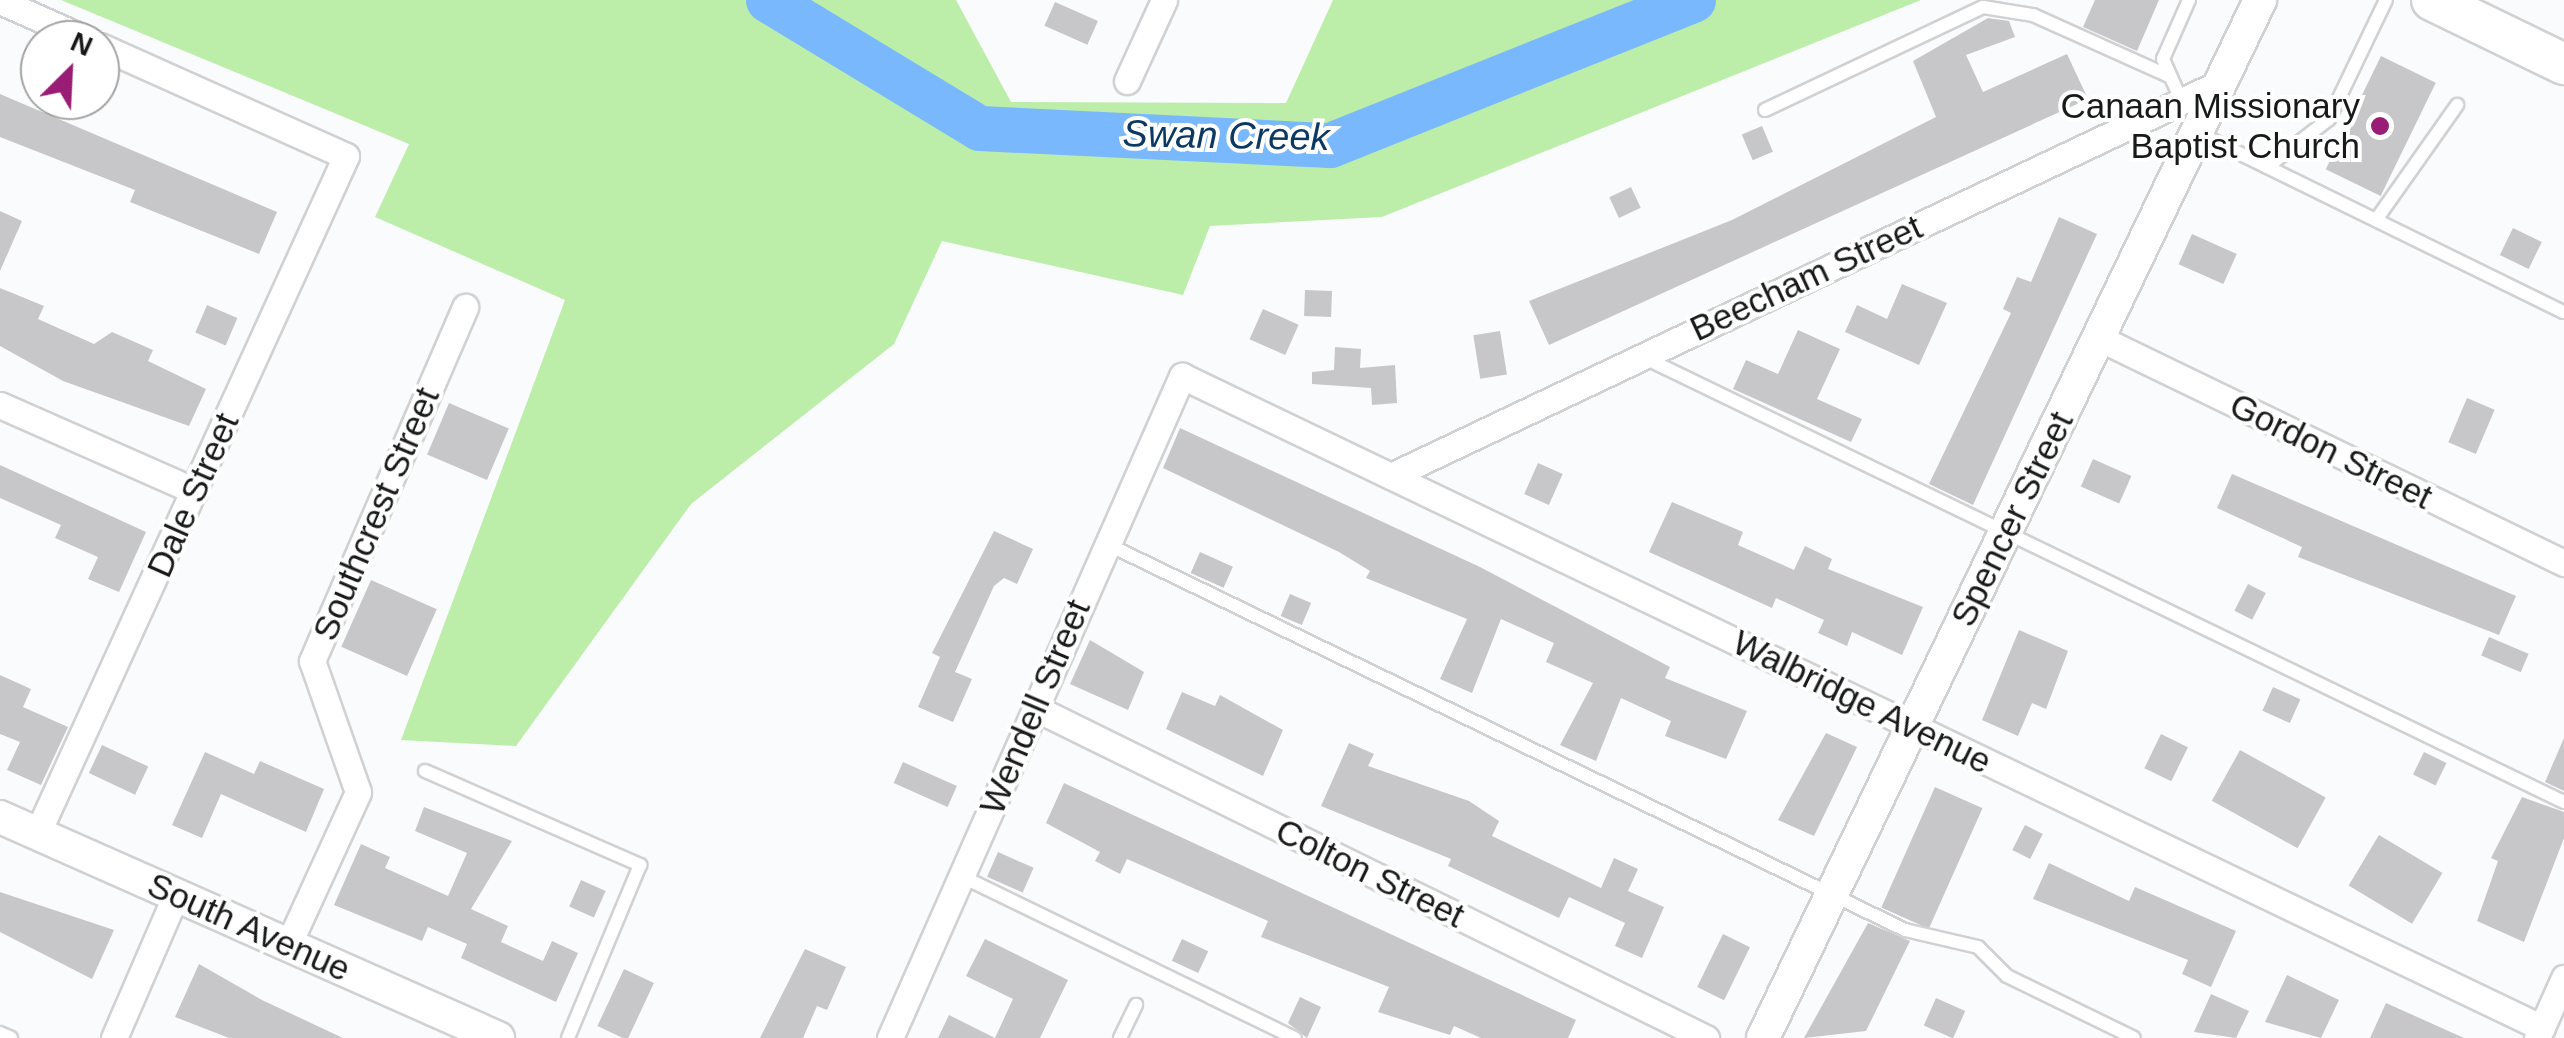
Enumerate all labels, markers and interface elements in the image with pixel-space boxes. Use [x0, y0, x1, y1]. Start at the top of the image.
north arrow [20, 20, 120, 120]
text: N [66, 26, 97, 62]
place label: Canaan Missionary Baptist Church [2060, 85, 2360, 167]
water label: Swan Creek [1122, 111, 1330, 161]
marker: Canaan Missionary Baptist Church [2369, 115, 2391, 137]
street label: Beecham Street [1683, 206, 1929, 350]
street label: Southcrest Street [304, 381, 448, 647]
street label: Gordon Street [2223, 384, 2439, 518]
street label: Spencer Street [1942, 405, 2082, 633]
street label: Dale Street [138, 406, 248, 584]
street label: Wendell Street [971, 593, 1099, 821]
street label: Walbridge Avenue [1725, 621, 1999, 783]
street label: Colton Street [1269, 809, 1471, 937]
street label: South Avenue [140, 863, 358, 991]

